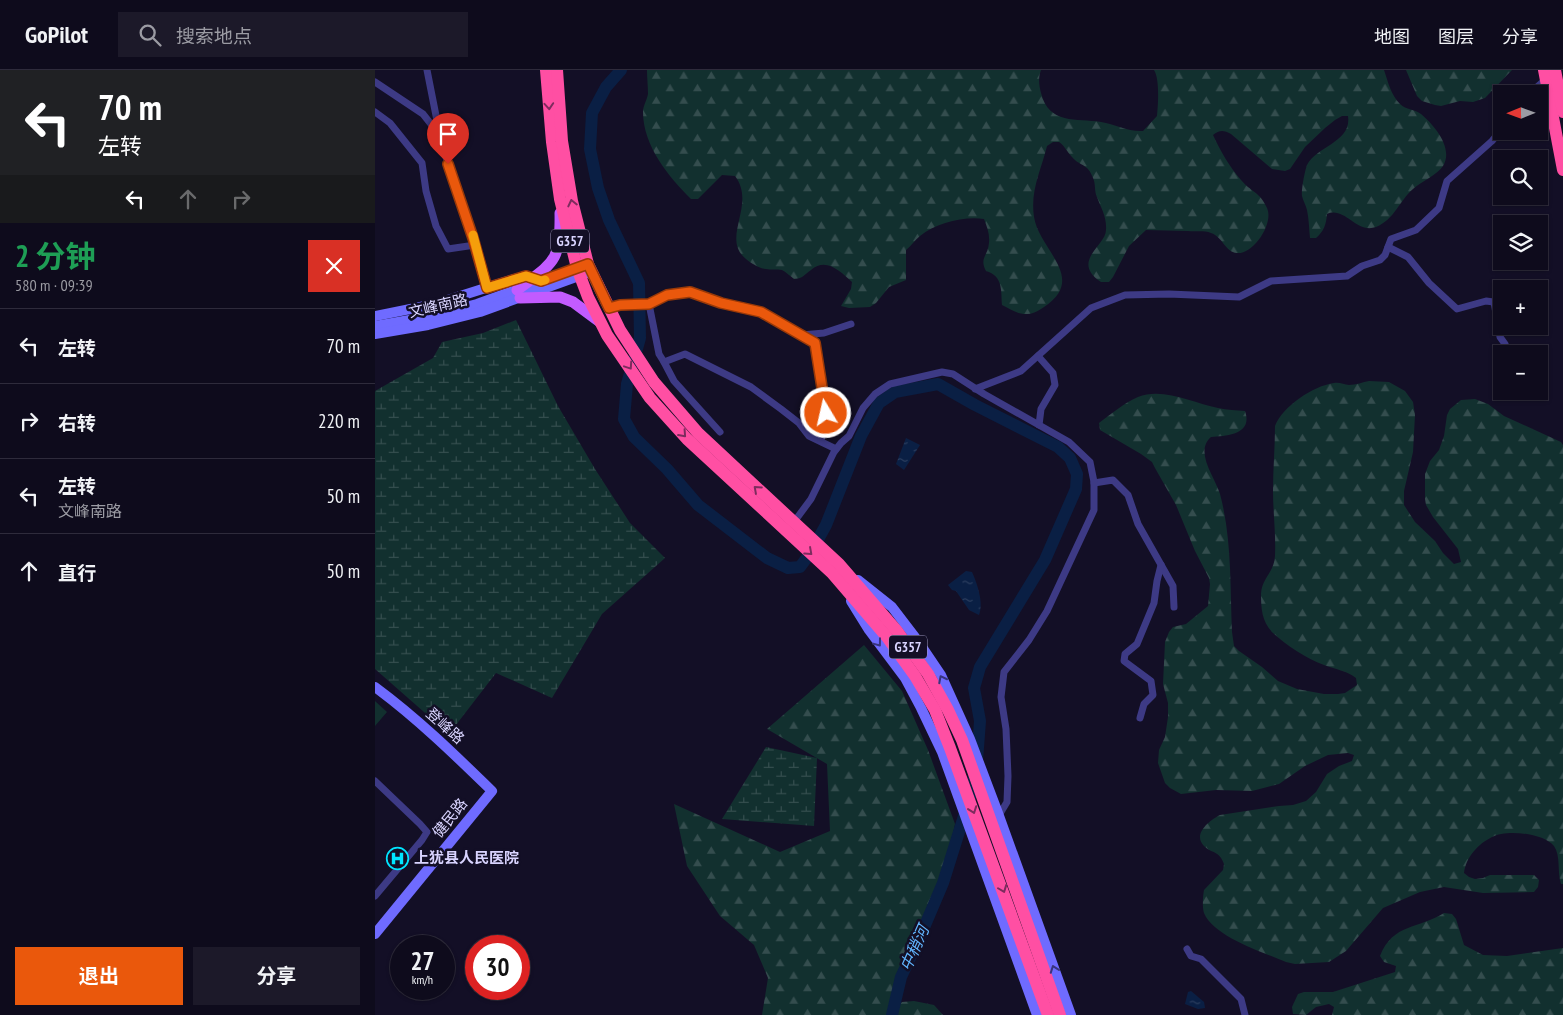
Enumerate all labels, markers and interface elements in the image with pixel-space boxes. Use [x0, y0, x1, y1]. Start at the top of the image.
search box [118, 12, 468, 57]
text: GoPilot [25, 19, 88, 50]
icon: search [136, 21, 164, 49]
text: 搜索地点 [176, 24, 252, 48]
text: 地图 [1374, 25, 1410, 48]
text: 图层 [1438, 25, 1474, 48]
text: 分享 [1502, 25, 1538, 48]
text: 70 m [98, 84, 162, 130]
north arrow [1493, 85, 1547, 140]
map controls [1493, 85, 1548, 400]
icon: left [15, 90, 80, 155]
one-way arrow [543, 102, 554, 110]
pin [427, 113, 469, 164]
icon: arrive [434, 120, 462, 148]
text: 左转 [98, 132, 142, 160]
button: search [1493, 150, 1548, 205]
icon: left [121, 185, 149, 213]
icon: ahead [174, 185, 202, 213]
icon: right [227, 185, 255, 213]
one-way arrow [567, 198, 578, 207]
button: layers [1493, 215, 1548, 270]
road number: G357 [551, 230, 589, 252]
text: 2 分钟 [15, 236, 96, 275]
button: close [308, 240, 360, 292]
text: 580 m · 09:39 [15, 275, 93, 295]
button: + [1493, 280, 1548, 335]
street label: 文峰南路 [407, 290, 469, 322]
icon: left [15, 332, 43, 360]
text: 70 m [327, 334, 360, 358]
text: 左转 [58, 336, 96, 360]
button: − [1493, 345, 1548, 400]
one-way arrow [622, 361, 632, 370]
position arrow [799, 386, 851, 438]
icon: right [15, 407, 43, 435]
text: 220 m [318, 409, 360, 433]
text: 右转 [58, 411, 96, 435]
one-way arrow [677, 428, 686, 437]
text: 左转 [58, 474, 96, 498]
icon: left [15, 482, 43, 510]
text: 50 m [327, 484, 360, 508]
one-way arrow [754, 486, 763, 495]
text: 文峰南路 [58, 501, 122, 521]
one-way arrow [803, 546, 812, 555]
icon: ahead [15, 557, 43, 585]
text: 50 m [327, 559, 360, 583]
text: 直行 [58, 561, 96, 585]
road number: G357 [889, 636, 927, 658]
one-way arrow [873, 637, 881, 646]
one-way arrow [938, 675, 948, 684]
street label: 登峰路 [422, 704, 468, 748]
street label: 健民路 [428, 794, 471, 841]
one-way arrow [967, 805, 977, 814]
hospital icon: 上犹县人民医院 [386, 846, 410, 870]
place label: 上犹县人民医院 [414, 848, 519, 867]
one-way arrow [997, 884, 1007, 893]
water label: 中稍河 [895, 919, 934, 974]
speed limit sign: 30 [465, 935, 530, 1000]
text: 27 [411, 945, 434, 977]
button: 退出 [15, 947, 183, 1005]
button: 分享 [193, 947, 360, 1005]
one-way arrow [1050, 966, 1060, 974]
text: km/h [412, 972, 433, 987]

